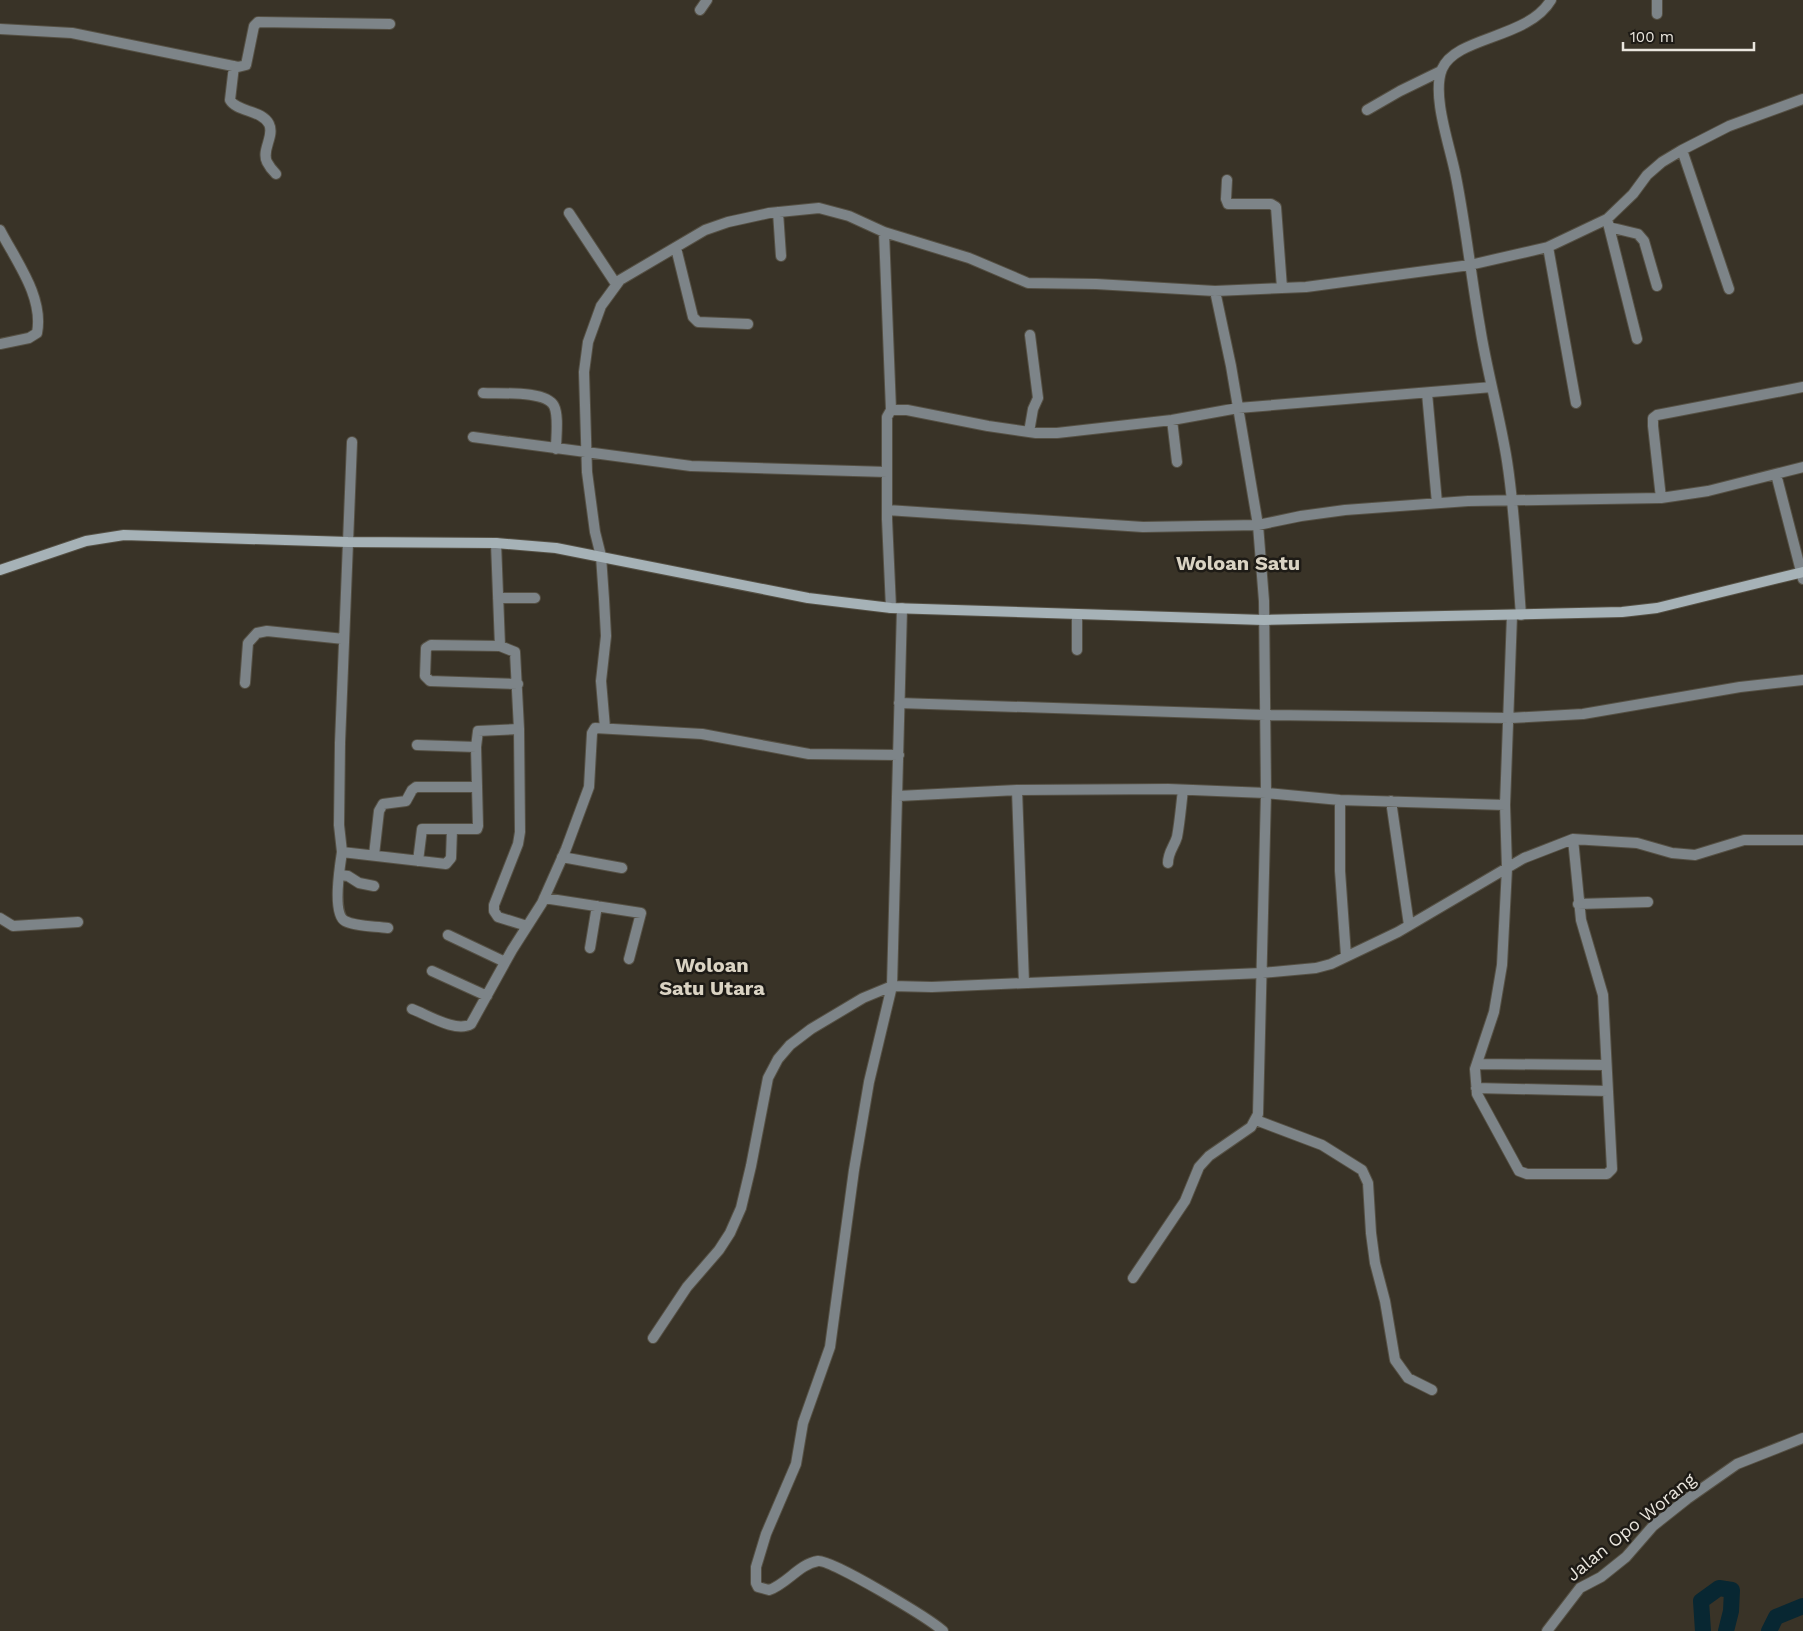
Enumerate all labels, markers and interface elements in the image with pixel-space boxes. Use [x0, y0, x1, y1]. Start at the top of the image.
scale bar [1623, 20, 1754, 52]
text: 100 m [1630, 28, 1674, 46]
district label: Woloan Satu [1176, 551, 1300, 575]
district label: Woloan Satu Utara [659, 953, 765, 1000]
street label: Jalan Opo Worang [1562, 1468, 1700, 1585]

